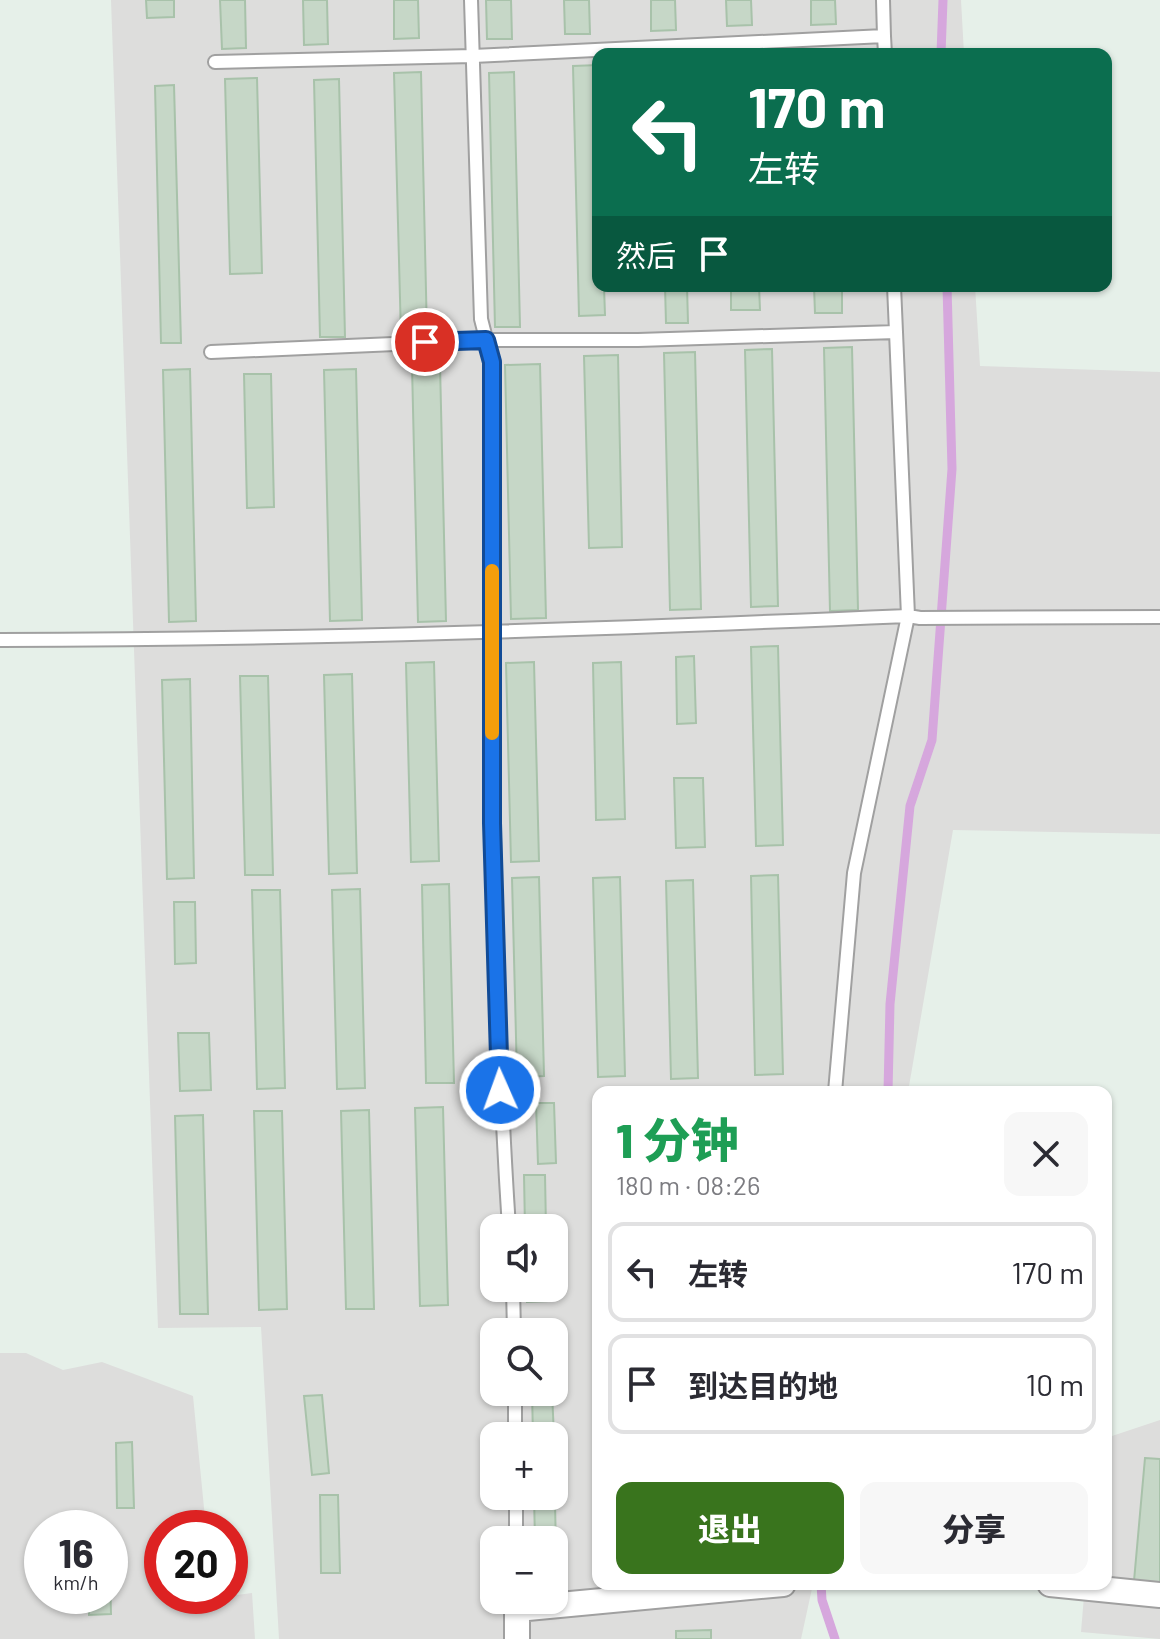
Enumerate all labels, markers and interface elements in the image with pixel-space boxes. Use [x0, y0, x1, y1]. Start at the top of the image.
text: 170 m [748, 72, 885, 139]
icon: left [616, 80, 720, 184]
text: 左转 [748, 146, 820, 189]
icon: arrive [692, 232, 736, 276]
text: 然后 [616, 237, 676, 273]
pin [391, 308, 459, 376]
icon: arrive [403, 320, 447, 364]
position arrow [458, 1048, 542, 1132]
text: 1 分钟 [616, 1110, 739, 1168]
button: close [1004, 1112, 1088, 1196]
text: 180 m · 08:26 [616, 1169, 760, 1200]
map controls [480, 1214, 568, 1614]
button: sound [480, 1214, 568, 1302]
icon: left [620, 1250, 664, 1294]
text: 170 m [1012, 1254, 1084, 1290]
text: 左转 [688, 1255, 748, 1291]
button: search [480, 1318, 568, 1406]
icon: arrive [620, 1362, 664, 1406]
text: 10 m [1026, 1366, 1084, 1402]
text: 到达目的地 [688, 1367, 838, 1403]
button: + [480, 1422, 568, 1510]
button: 退出 [616, 1482, 844, 1574]
button: 分享 [860, 1482, 1088, 1574]
speed limit sign: 20 [144, 1510, 248, 1614]
button: − [480, 1526, 568, 1614]
text: 16 [58, 1528, 94, 1576]
text: km/h [53, 1570, 99, 1594]

